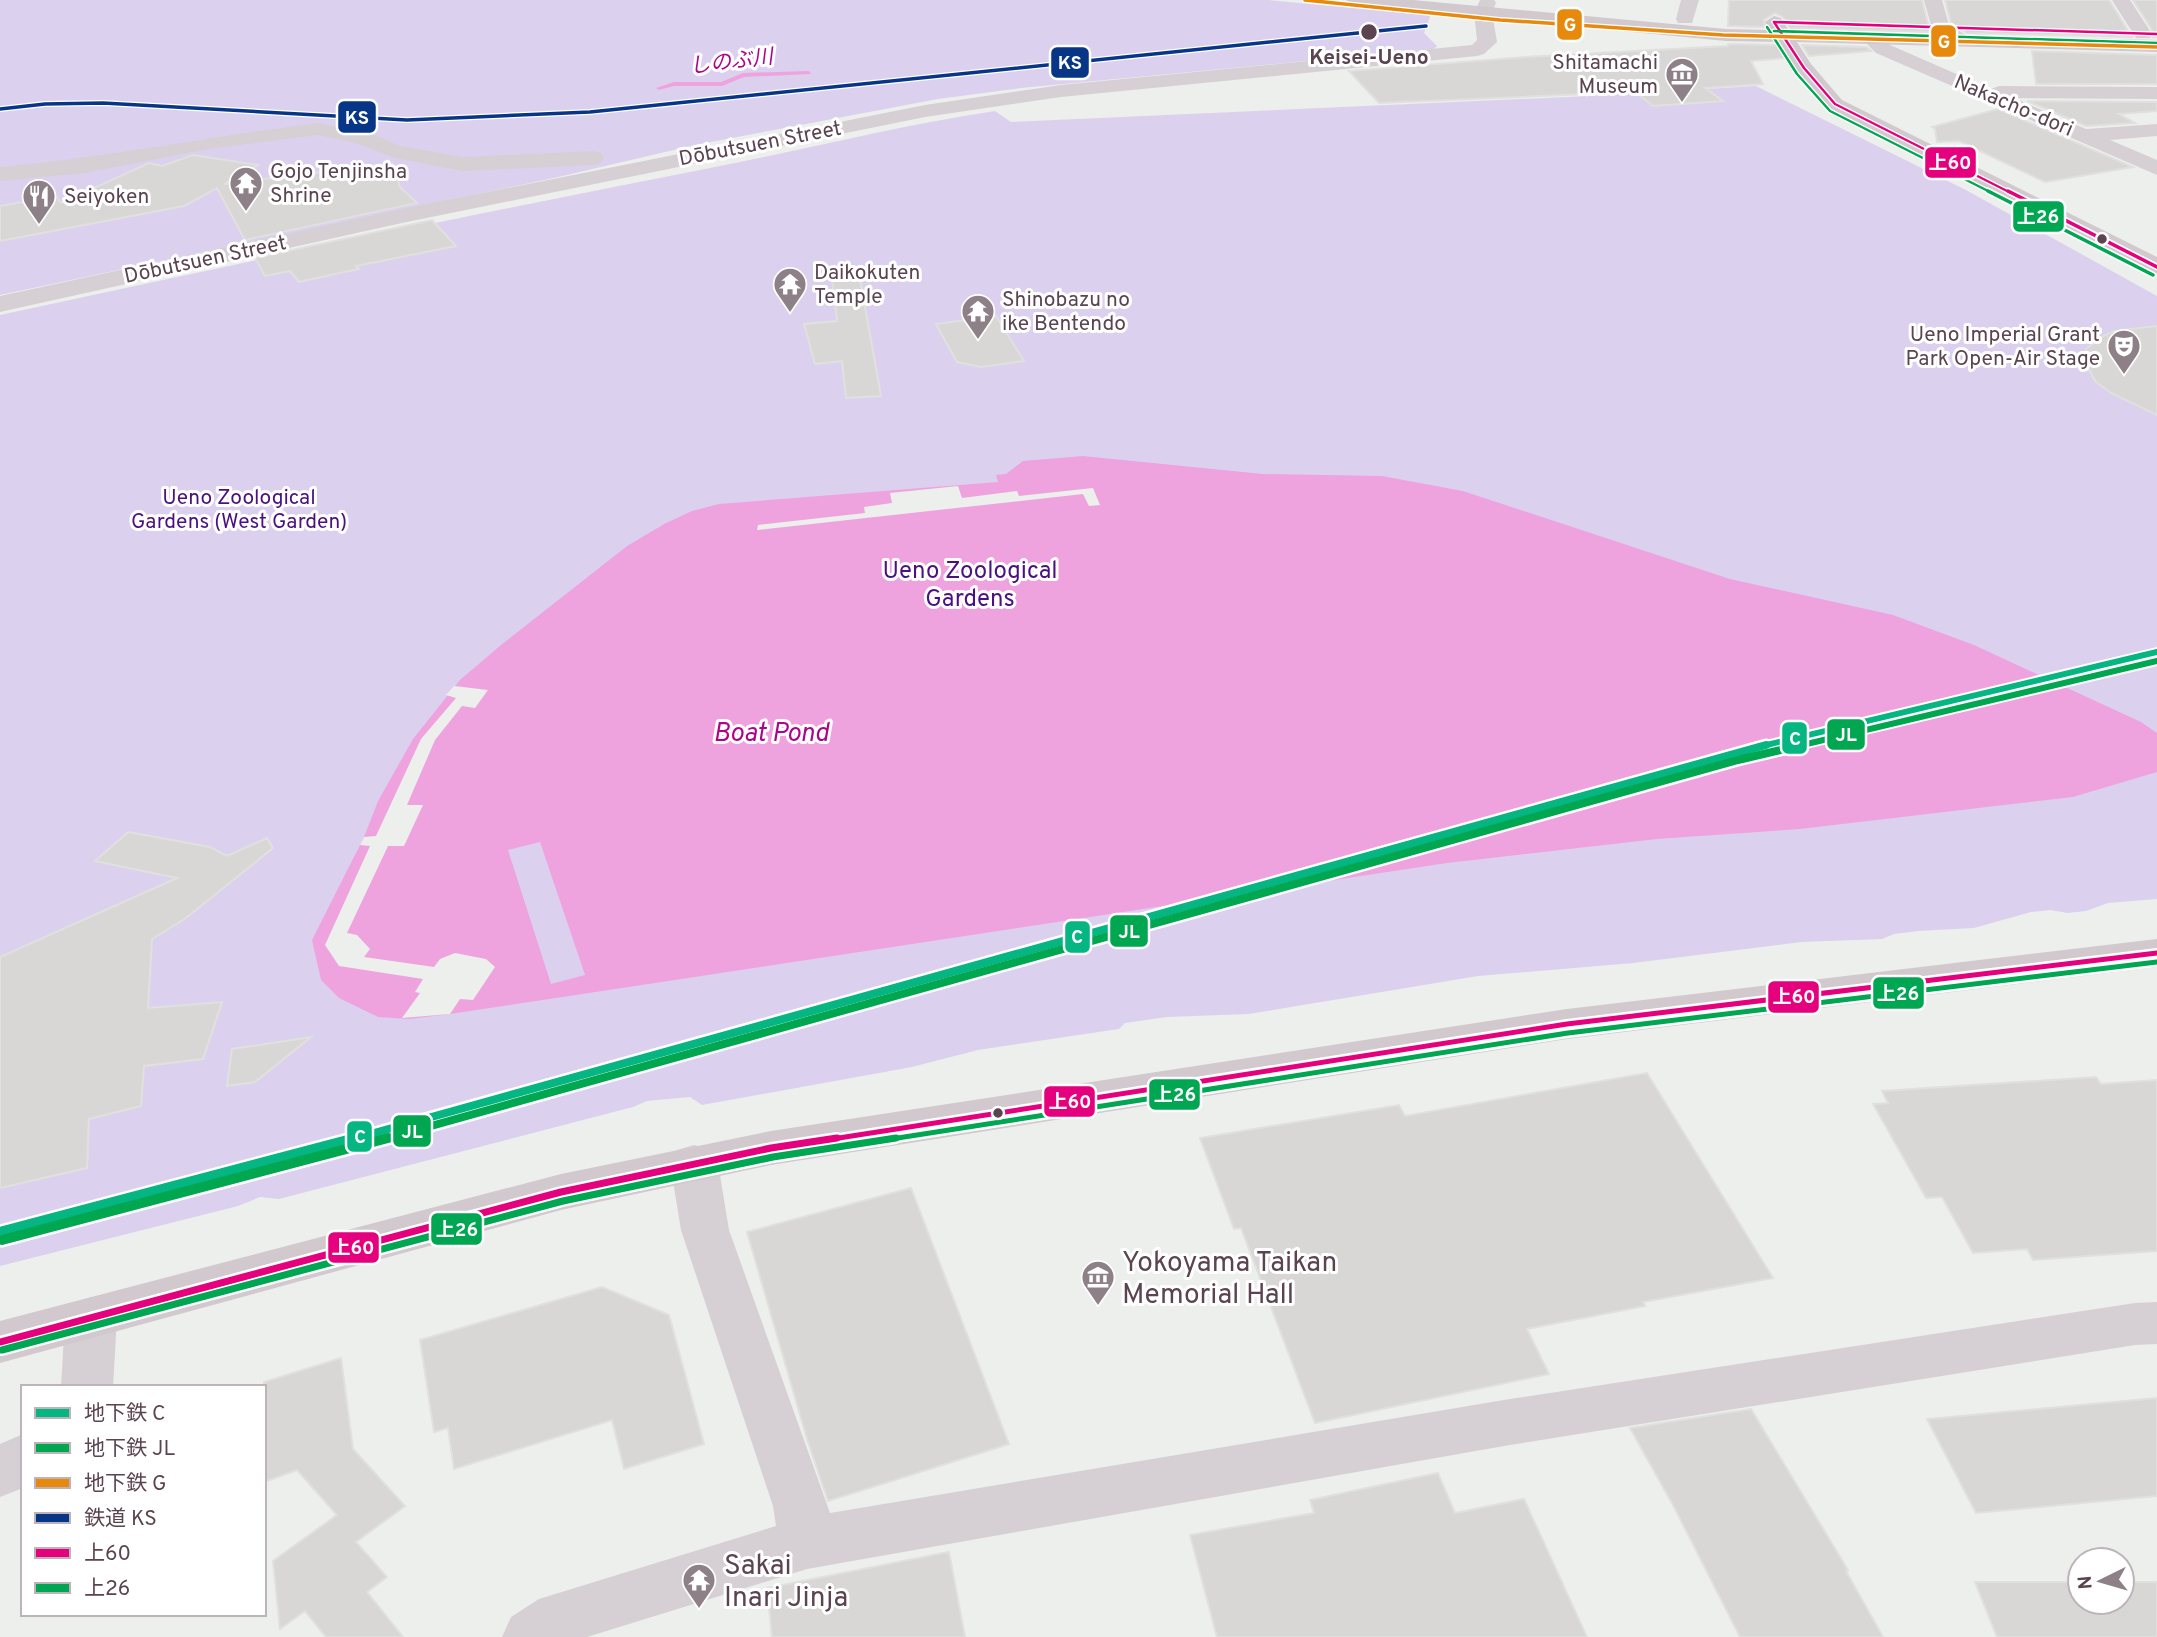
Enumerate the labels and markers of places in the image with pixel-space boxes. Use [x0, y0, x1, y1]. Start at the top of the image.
marker: Keisei-Ueno [1359, 22, 1379, 42]
place label: Keisei-Ueno [1309, 45, 1429, 72]
place label: Shitamachi Museum [1552, 50, 1658, 101]
museum icon: Shitamachi Museum [1663, 55, 1701, 104]
place label: Gojo Tenjinsha Shrine [270, 159, 407, 210]
temple icon: Gojo Tenjinsha Shrine [227, 164, 265, 213]
restaurant icon: Seiyoken [20, 177, 58, 226]
place label: Seiyoken [64, 184, 149, 211]
unlabelled marker [2095, 232, 2109, 246]
place label: Daikokuten Temple [814, 260, 920, 311]
temple icon: Daikokuten Temple [771, 265, 809, 314]
place label: Shinobazu no ike Bentendo [1002, 287, 1130, 338]
temple icon: Shinobazu no ike Bentendo [959, 292, 997, 341]
place label: Ueno Imperial Grant Park Open-Air Stage [1906, 322, 2100, 373]
theatre icon: Ueno Imperial Grant Park Open-Air Stage [2105, 327, 2143, 376]
unlabelled marker [991, 1106, 1005, 1120]
place label: Yokoyama Taikan Memorial Hall [1122, 1246, 1337, 1314]
museum icon: Yokoyama Taikan Memorial Hall [1079, 1258, 1117, 1307]
place label: Sakai Inari Jinja [724, 1549, 848, 1617]
temple icon: Sakai Inari Jinja [680, 1561, 718, 1610]

